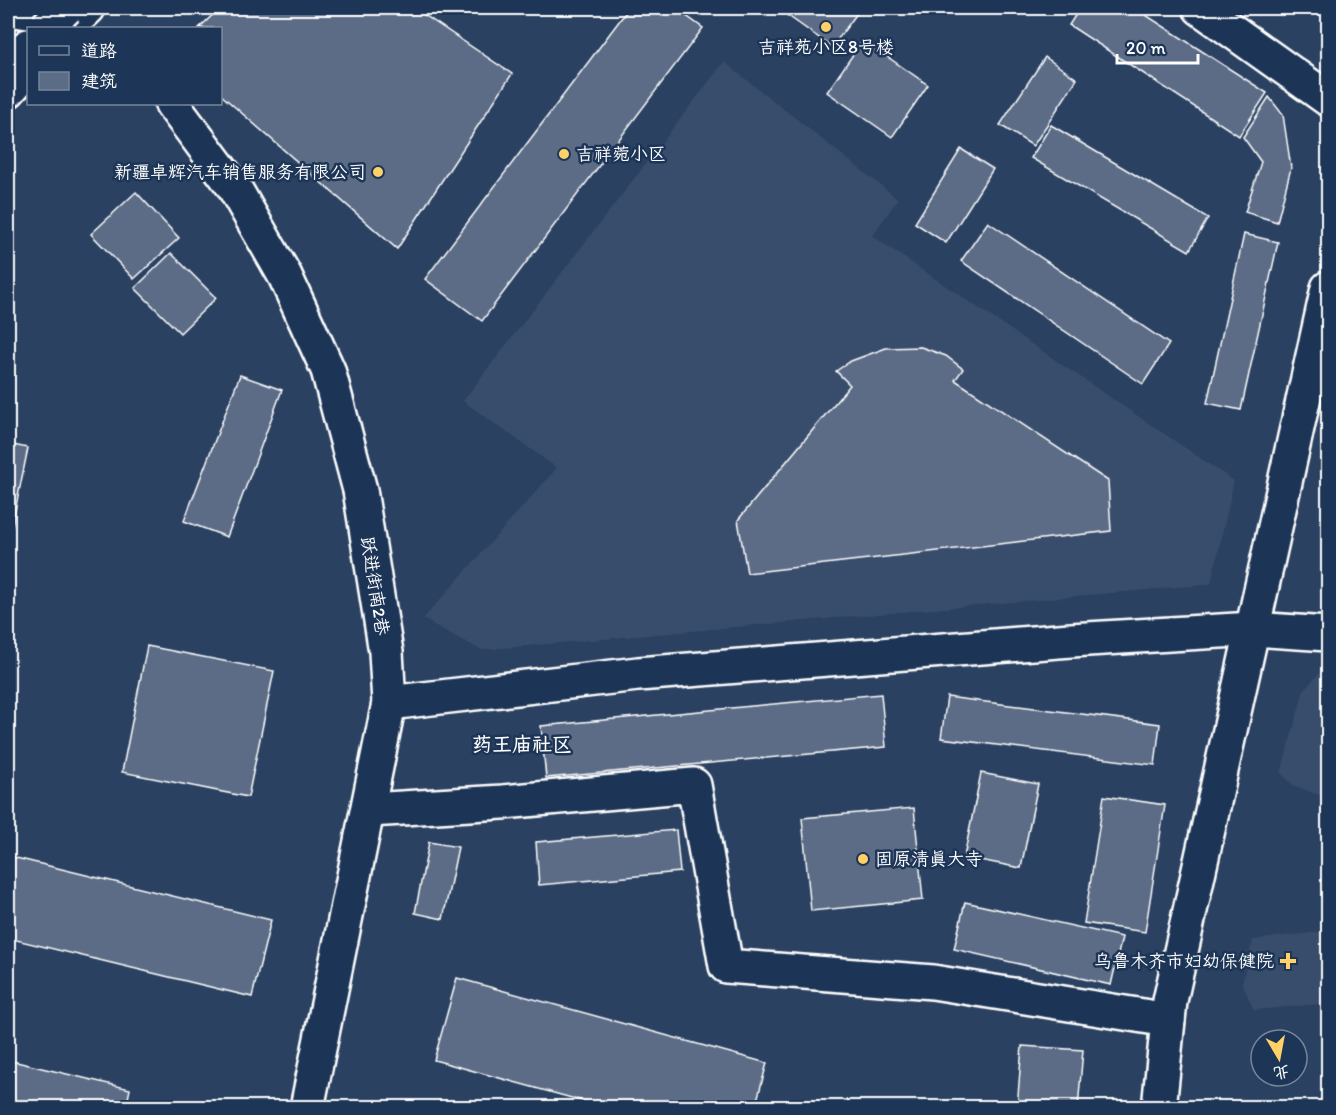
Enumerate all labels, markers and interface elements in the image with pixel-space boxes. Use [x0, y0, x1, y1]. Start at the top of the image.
marker: 吉祥苑小区8号楼 [819, 20, 833, 34]
legend [27, 27, 222, 105]
scale bar [1117, 27, 1198, 65]
place label: 吉祥苑小区8号楼 [758, 36, 894, 58]
text: 20 m [1126, 37, 1166, 59]
text: 道路 [81, 40, 117, 62]
text: 建筑 [81, 70, 117, 92]
place label: 吉祥菀小区 [576, 143, 666, 165]
marker: 吉祥菀小区 [557, 147, 571, 161]
place label: 新疆卓辉汽车销售服务有限公司 [114, 161, 366, 183]
marker: 新疆卓辉汽车销售服务有限公司 [371, 165, 385, 179]
street label: 跃进街南2巷 [356, 535, 394, 637]
district label: 药王庙社区 [472, 732, 572, 756]
place label: 固原清真大寺 [875, 848, 983, 870]
marker: 固原清真大寺 [856, 852, 870, 866]
place label: 乌鲁木齐市妇幼保健院 [1094, 950, 1274, 972]
marker: 乌鲁木齐市妇幼保健院 [1279, 952, 1297, 970]
north arrow [1249, 1028, 1309, 1088]
text: 北 [1272, 1062, 1291, 1083]

